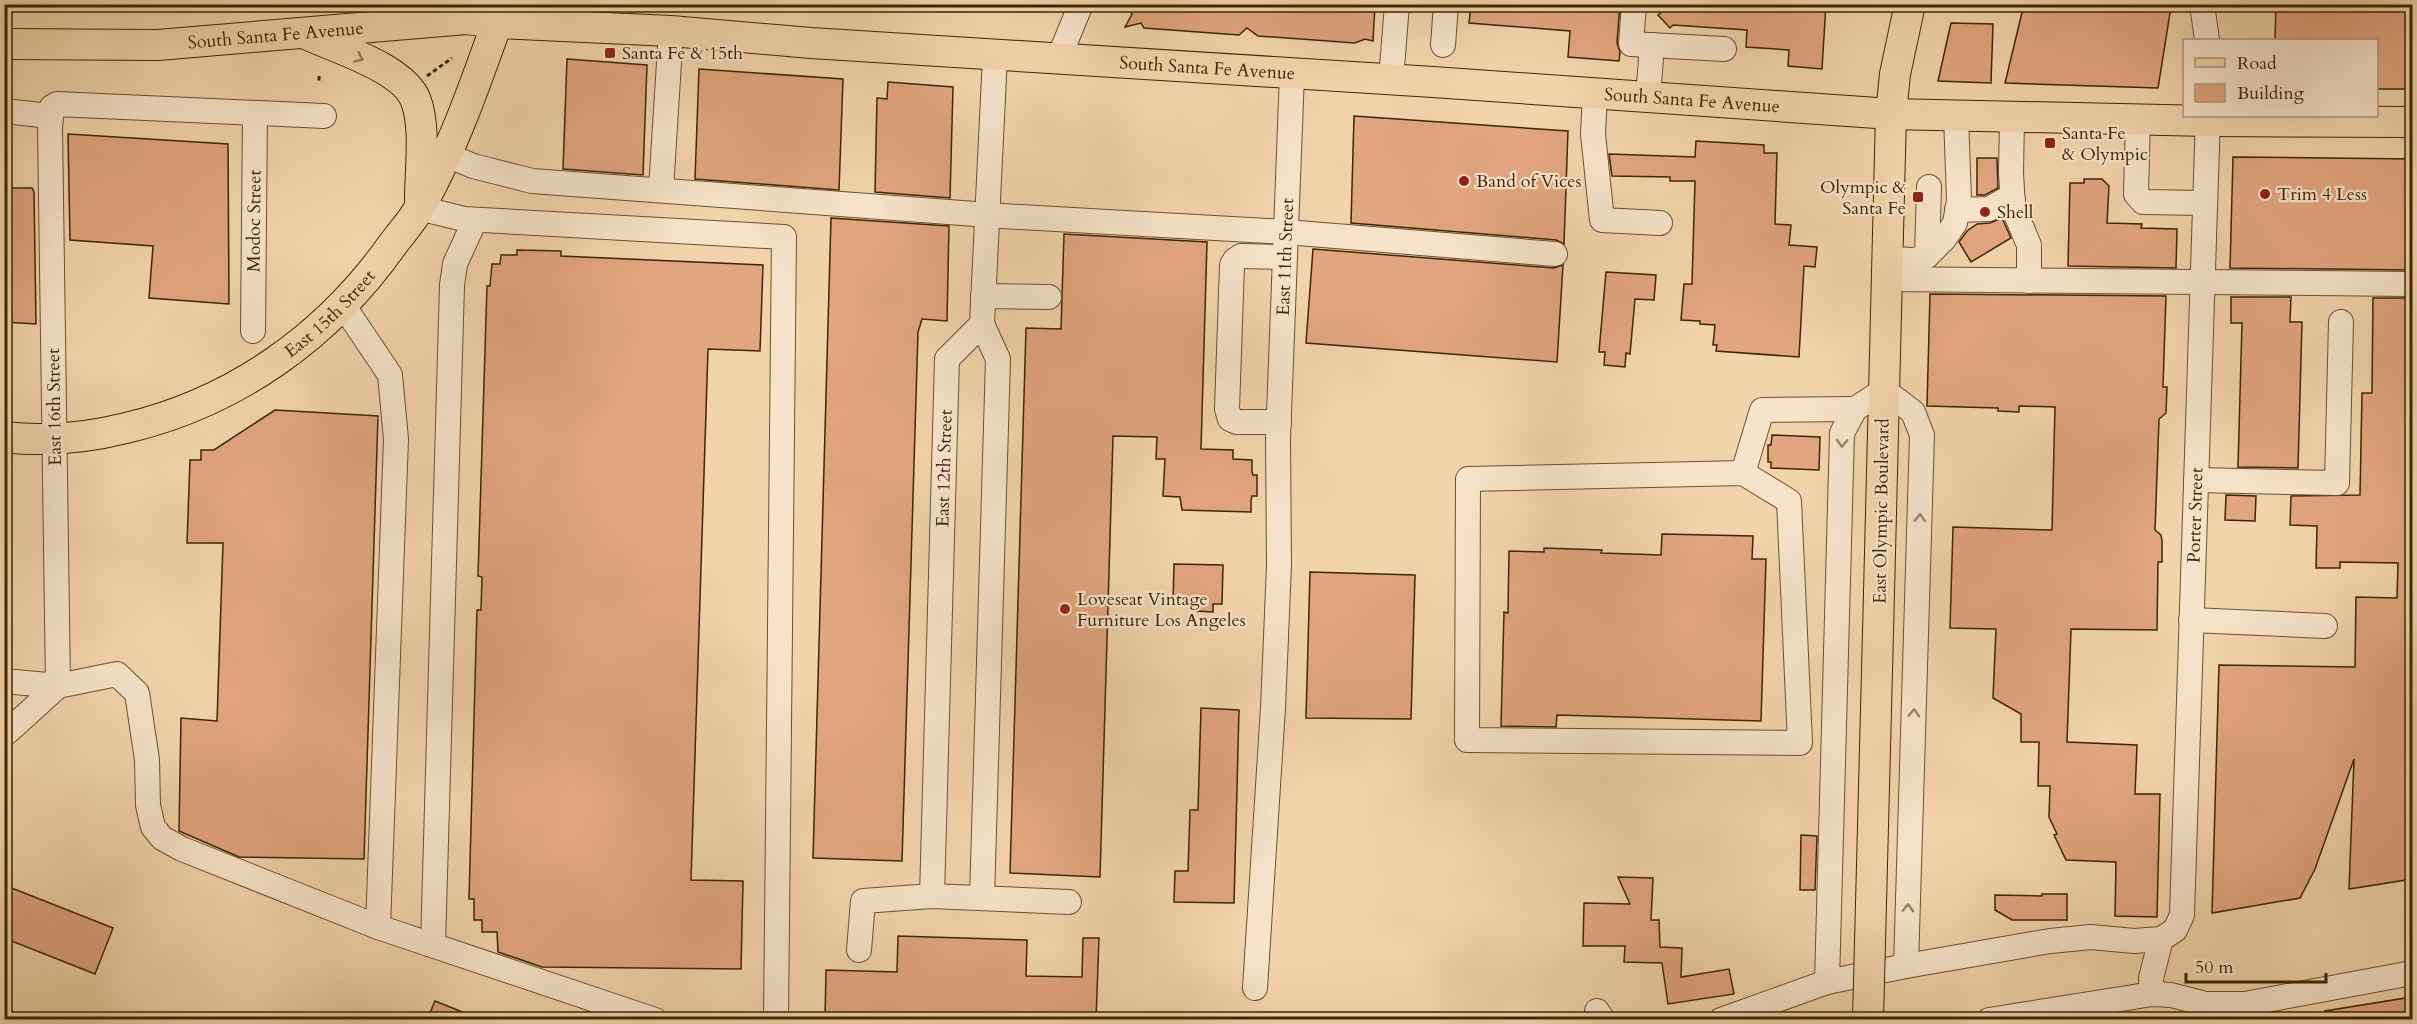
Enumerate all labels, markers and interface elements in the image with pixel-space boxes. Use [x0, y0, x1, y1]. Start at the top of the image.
street label: South Santa Fe Avenue [187, 16, 364, 55]
legend [2183, 39, 2378, 117]
place label: Santa Fe & 15th [622, 41, 743, 66]
marker: Santa Fe & 15th [603, 46, 617, 60]
street label: South Santa Fe Avenue [1118, 50, 1296, 86]
one-way arrow [352, 51, 363, 63]
text: Road [2237, 51, 2277, 76]
text: Building [2237, 81, 2305, 106]
street label: South Santa Fe Avenue [1603, 82, 1781, 119]
place label: Santa Fe & Olympic [2062, 121, 2148, 167]
marker: Santa Fe & Olympic [2043, 136, 2057, 150]
street label: Modoc Street [242, 169, 267, 272]
place label: Band of Vices [1476, 169, 1581, 194]
marker: Band of Vices [1457, 174, 1471, 188]
place label: Olympic & Santa Fe [1820, 175, 1907, 221]
place label: Trim 4 Less [2277, 182, 2367, 207]
marker: Trim 4 Less [2258, 187, 2272, 201]
marker: Olympic & Santa Fe [1911, 190, 1925, 204]
street label: East 11th Street [1271, 197, 1300, 316]
place label: Shell [1997, 200, 2034, 225]
marker: Shell [1978, 205, 1992, 219]
street label: East 15th Street [279, 265, 382, 364]
street label: East 16th Street [41, 348, 68, 466]
street label: East 12th Street [930, 409, 959, 527]
street label: East Olympic Boulevard [1867, 418, 1896, 604]
one-way arrow [1836, 438, 1849, 447]
street label: Porter Street [2181, 467, 2210, 563]
one-way arrow [1913, 513, 1926, 522]
place label: Loveseat Vintage Furniture Los Angeles [1077, 587, 1246, 633]
marker: Loveseat Vintage Furniture Los Angeles [1058, 602, 1072, 616]
one-way arrow [1907, 708, 1920, 717]
one-way arrow [1901, 903, 1914, 912]
scale bar [2186, 946, 2326, 984]
text: 50 m [2195, 955, 2234, 980]

